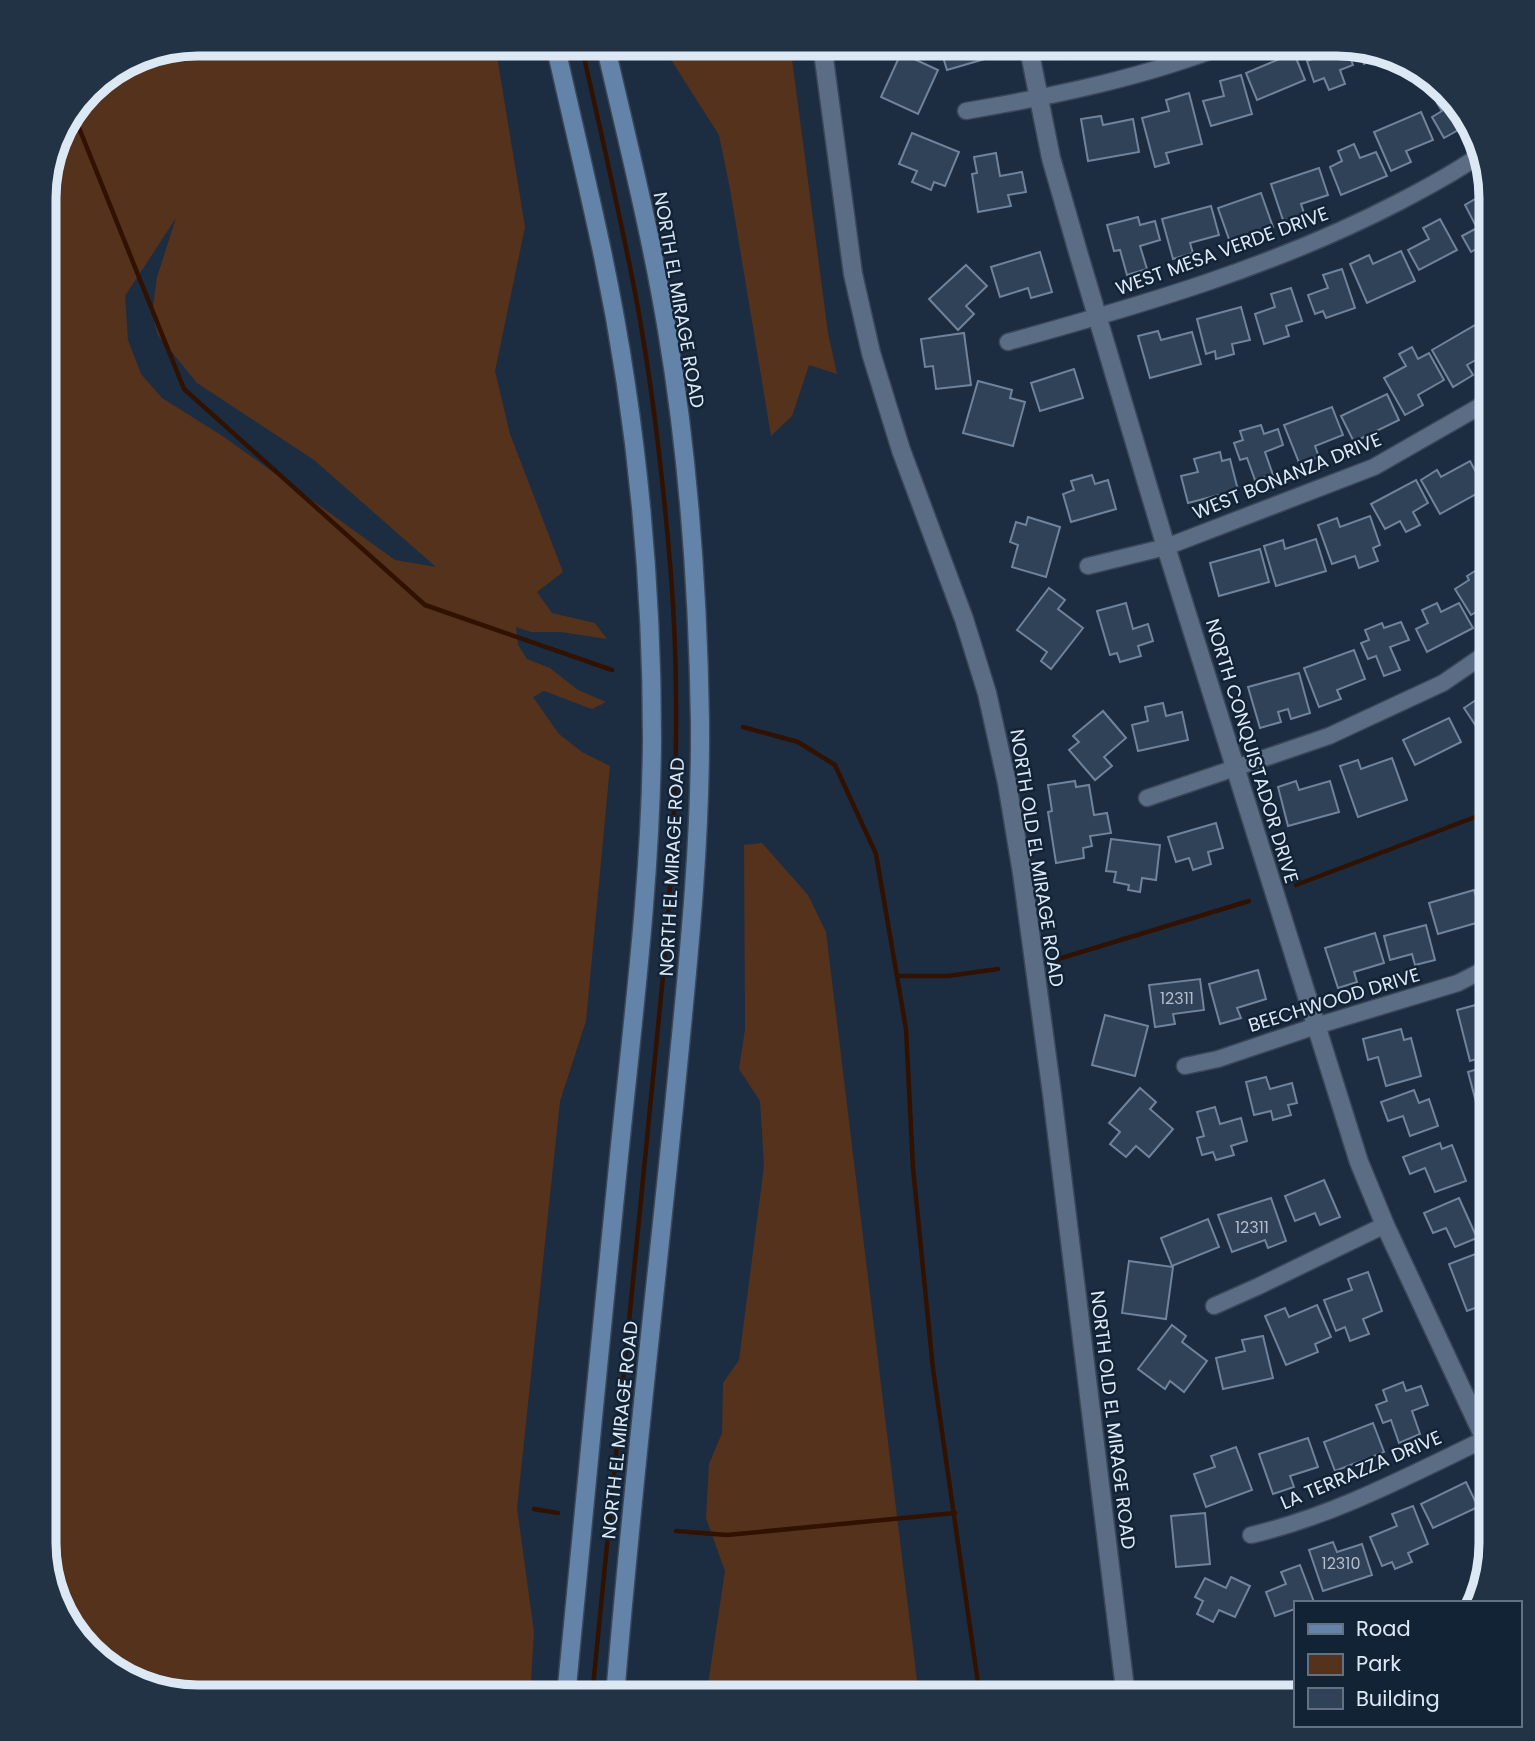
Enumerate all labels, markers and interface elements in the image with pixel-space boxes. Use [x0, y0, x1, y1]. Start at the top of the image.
street label: NORTH EL MIRAGE ROAD [647, 190, 711, 410]
street label: WEST MESA VERDE DRIVE [1112, 200, 1332, 302]
street label: WEST BONANZA DRIVE [1189, 426, 1385, 526]
street label: NORTH CONQUISTADOR DRIVE [1199, 615, 1305, 887]
street label: NORTH OLD EL MIRAGE ROAD [1003, 727, 1071, 989]
street label: NORTH EL MIRAGE ROAD [653, 757, 691, 977]
street label: BEECHWOOD DRIVE [1245, 961, 1423, 1039]
house number: 12311 [1160, 987, 1194, 1010]
house number: 12311 [1235, 1216, 1269, 1239]
street label: NORTH OLD EL MIRAGE ROAD [1084, 1289, 1142, 1551]
street label: NORTH EL MIRAGE ROAD [595, 1320, 645, 1540]
street label: LA TERRAZZA DRIVE [1276, 1424, 1446, 1516]
house number: 12310 [1322, 1552, 1360, 1575]
legend [1294, 1601, 1521, 1727]
text: Road [1356, 1614, 1411, 1643]
text: Park [1356, 1649, 1401, 1678]
text: Building [1356, 1684, 1440, 1713]

